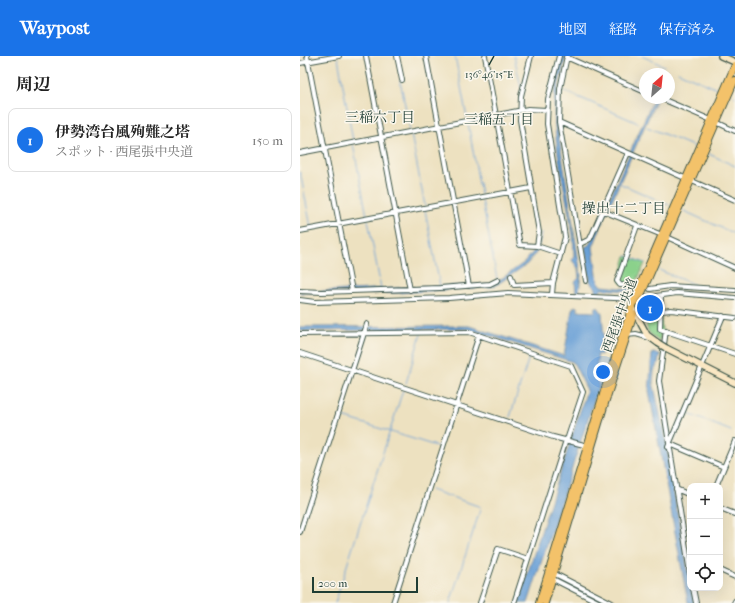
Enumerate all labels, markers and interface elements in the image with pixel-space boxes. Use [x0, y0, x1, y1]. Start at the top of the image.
text: Waypost [20, 17, 90, 39]
text: 地図 [559, 21, 587, 38]
text: 経路 [609, 21, 637, 38]
text: 保存済み [659, 21, 715, 38]
north arrow [639, 68, 675, 104]
text: 136°46'15"E [465, 69, 513, 81]
text: 周辺 [16, 74, 50, 94]
district label: 三稲六丁目 [345, 109, 415, 126]
district label: 三稲五丁目 [464, 111, 534, 128]
text: 伊勢湾台風殉難之塔 [55, 123, 190, 141]
text: 1 [28, 133, 32, 148]
text: 150 m [252, 133, 283, 148]
text: スポット · 西尾張中央道 [55, 144, 193, 159]
district label: 操出十二丁目 [582, 200, 666, 217]
street label: 西尾張中央道 [599, 276, 640, 354]
pin: 1 [637, 293, 663, 323]
your location [593, 362, 613, 382]
map controls [687, 483, 723, 591]
button: + [687, 483, 723, 519]
button: − [687, 519, 723, 555]
button: locate [687, 555, 723, 591]
scale bar [312, 575, 418, 594]
text: 200 m [318, 577, 347, 590]

